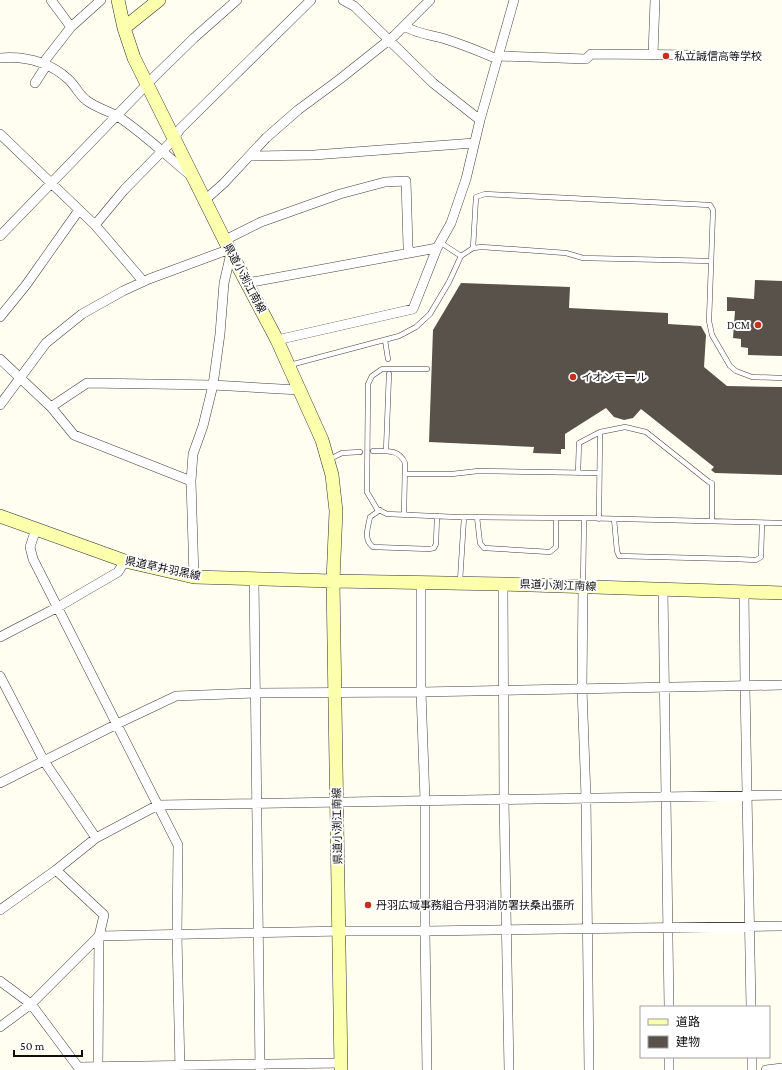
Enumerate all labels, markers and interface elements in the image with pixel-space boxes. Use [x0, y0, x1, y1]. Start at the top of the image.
place label: 私立誠信高等学校 [674, 50, 762, 62]
marker: 私立誠信高等学校 [661, 51, 671, 61]
street label: 県道小渕江南線 [222, 241, 268, 315]
place label: DCM [727, 319, 750, 331]
marker: DCM [753, 320, 763, 330]
place label: イオンモール [581, 371, 647, 383]
marker: イオンモール [568, 372, 578, 382]
street label: 県道草井羽黒線 [124, 554, 202, 582]
street label: 県道小渕江南線 [519, 578, 597, 592]
street label: 県道小渕江南線 [330, 787, 344, 865]
place label: 丹羽広域事務組合丹羽消防署扶桑出張所 [376, 899, 575, 911]
marker: 丹羽広域事務組合丹羽消防署扶桑出張所 [363, 900, 373, 910]
legend [640, 1006, 770, 1058]
text: 道路 [676, 1015, 700, 1029]
scale bar [14, 1032, 82, 1058]
text: 建物 [676, 1035, 700, 1049]
text: 50 m [20, 1039, 45, 1053]

